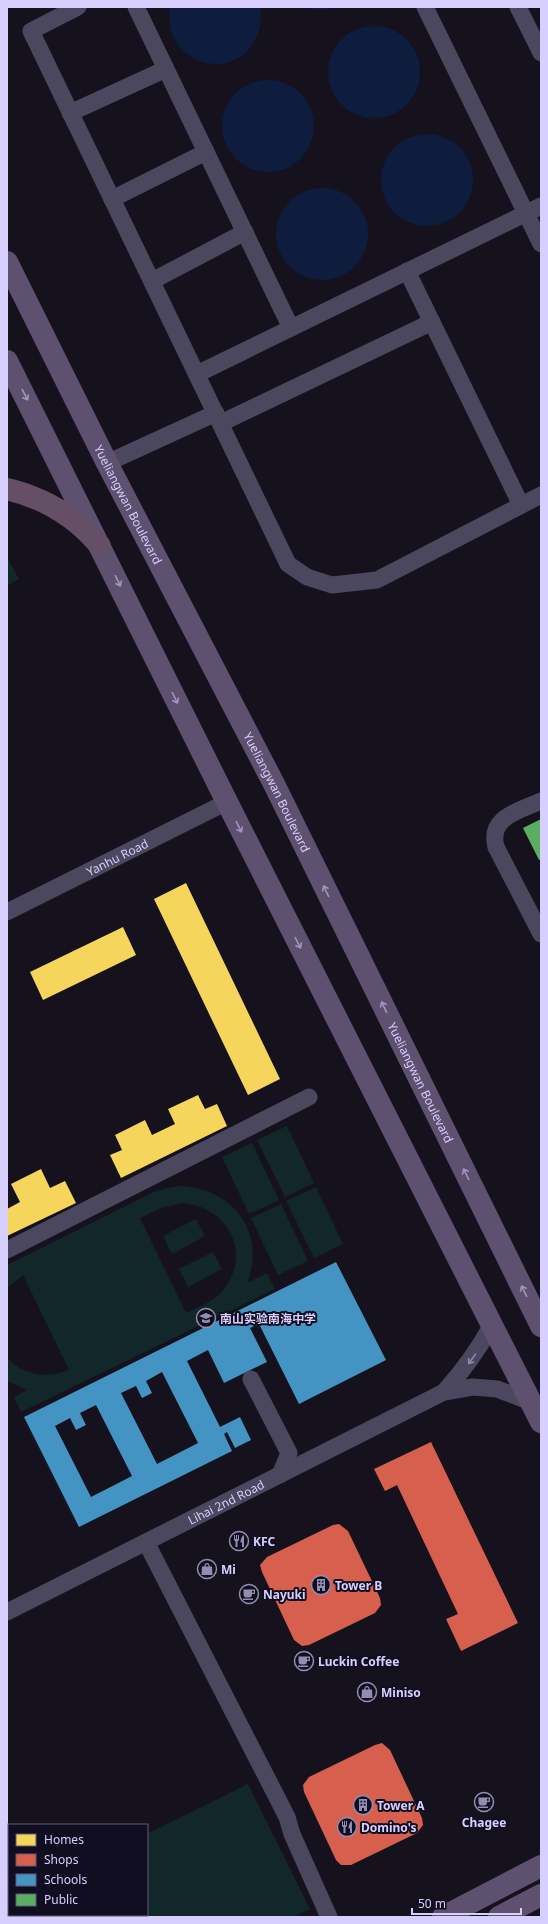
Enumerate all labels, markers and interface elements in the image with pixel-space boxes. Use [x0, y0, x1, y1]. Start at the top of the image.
one-way arrow [21, 389, 29, 401]
street label: Yueliangwan Boulevard [91, 442, 167, 567]
one-way arrow [115, 575, 122, 587]
one-way arrow [172, 691, 179, 703]
street label: Yueliangwan Boulevard [240, 729, 315, 855]
one-way arrow [236, 820, 244, 832]
street label: Yanhu Road [83, 834, 151, 880]
one-way arrow [322, 885, 329, 897]
one-way arrow [295, 936, 302, 948]
one-way arrow [380, 1002, 387, 1014]
street label: Yueliangwan Boulevard [384, 1019, 458, 1145]
one-way arrow [462, 1168, 469, 1180]
one-way arrow [520, 1285, 527, 1297]
school or university icon: 南山实验南海中学 [195, 1307, 217, 1329]
place label: 南山实验南海中学 [220, 1310, 316, 1327]
one-way arrow [468, 1353, 476, 1364]
street label: Lihai 2nd Road [185, 1475, 267, 1528]
restaurant icon: KFC [228, 1530, 250, 1552]
place label: KFC [253, 1533, 276, 1550]
shop icon: Mi [196, 1558, 218, 1580]
place label: Mi [221, 1561, 236, 1578]
building icon: Tower B [310, 1574, 332, 1596]
place label: Tower B [335, 1577, 382, 1594]
cafe icon: Nayuki [238, 1583, 260, 1605]
place label: Nayuki [263, 1586, 306, 1603]
cafe icon: Luckin Coffee [293, 1650, 315, 1672]
place label: Luckin Coffee [318, 1653, 399, 1670]
shop icon: Miniso [356, 1681, 378, 1703]
place label: Miniso [381, 1684, 421, 1701]
cafe icon: Chagee [473, 1791, 495, 1813]
building icon: Tower A [352, 1794, 374, 1816]
place label: Tower A [377, 1797, 425, 1814]
place label: Chagee [462, 1814, 506, 1831]
restaurant icon: Domino's [336, 1816, 358, 1838]
place label: Domino's [361, 1819, 417, 1836]
legend [8, 1824, 148, 1916]
text: Homes [44, 1831, 84, 1848]
text: Shops [44, 1851, 79, 1868]
text: Schools [44, 1871, 87, 1888]
scale bar [412, 1890, 521, 1916]
text: Public [44, 1891, 78, 1908]
text: 50 m [418, 1895, 446, 1912]

